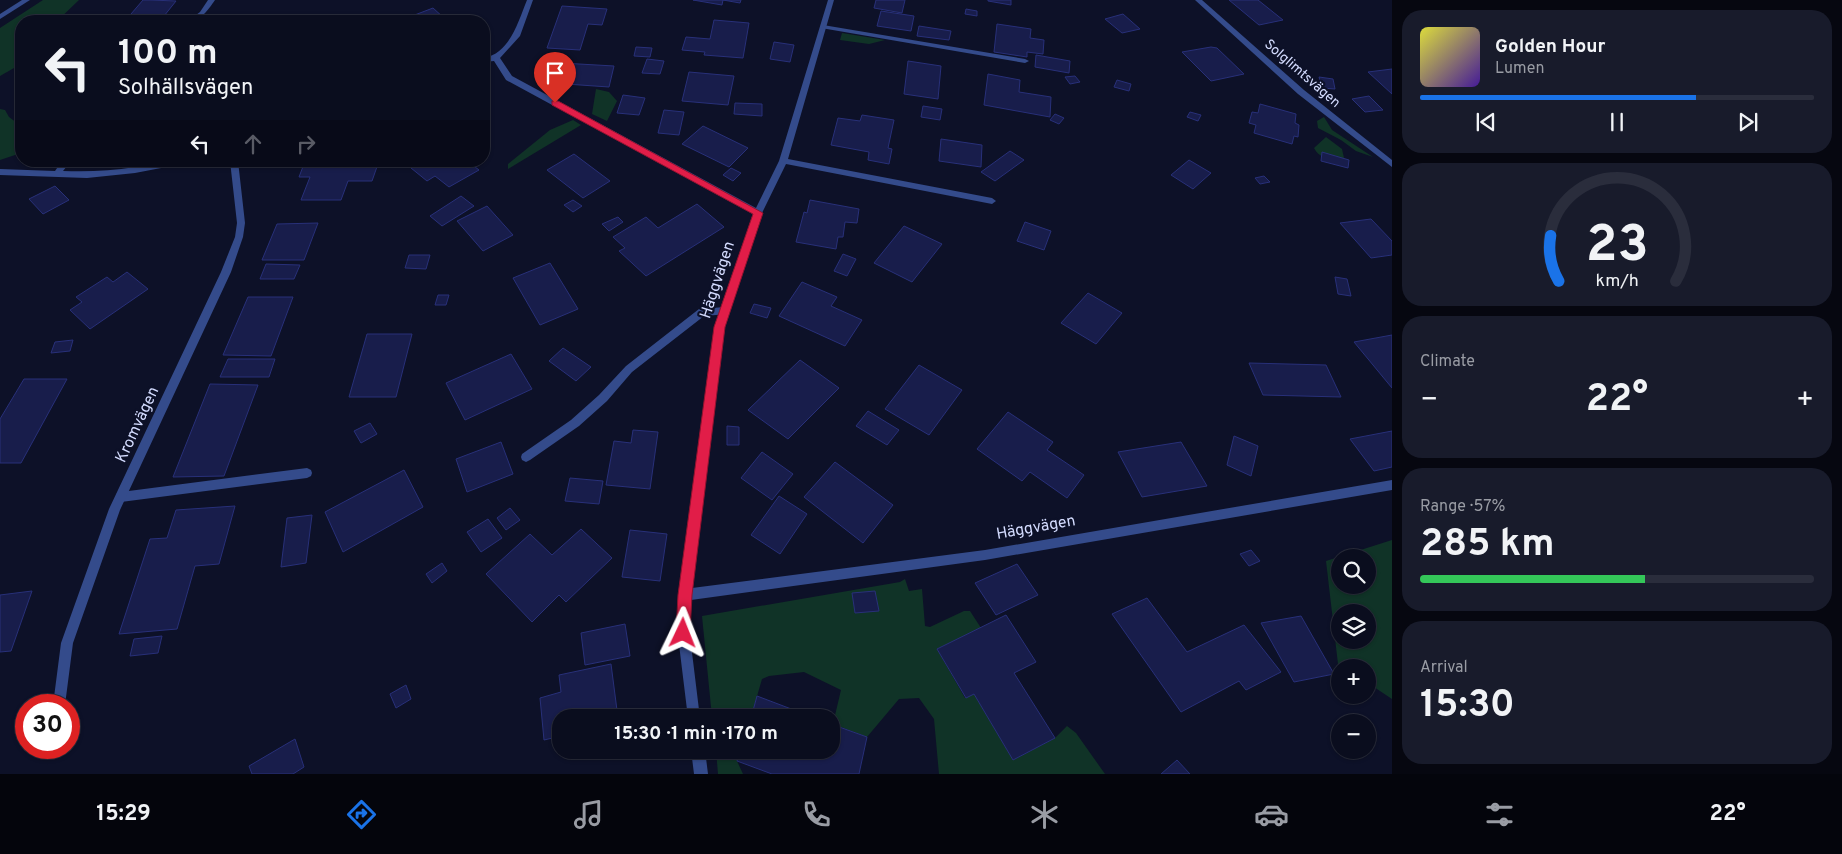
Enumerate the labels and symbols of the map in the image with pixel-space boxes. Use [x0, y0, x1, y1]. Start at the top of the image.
street label: Solglimtsvägen [1260, 36, 1344, 112]
pin [534, 52, 576, 103]
street label: Häggvägen [696, 239, 740, 321]
street label: Kromvägen [112, 384, 164, 466]
street label: Häggvägen [995, 511, 1077, 545]
position arrow [656, 606, 708, 658]
speed limit sign: 30 [15, 694, 80, 759]

